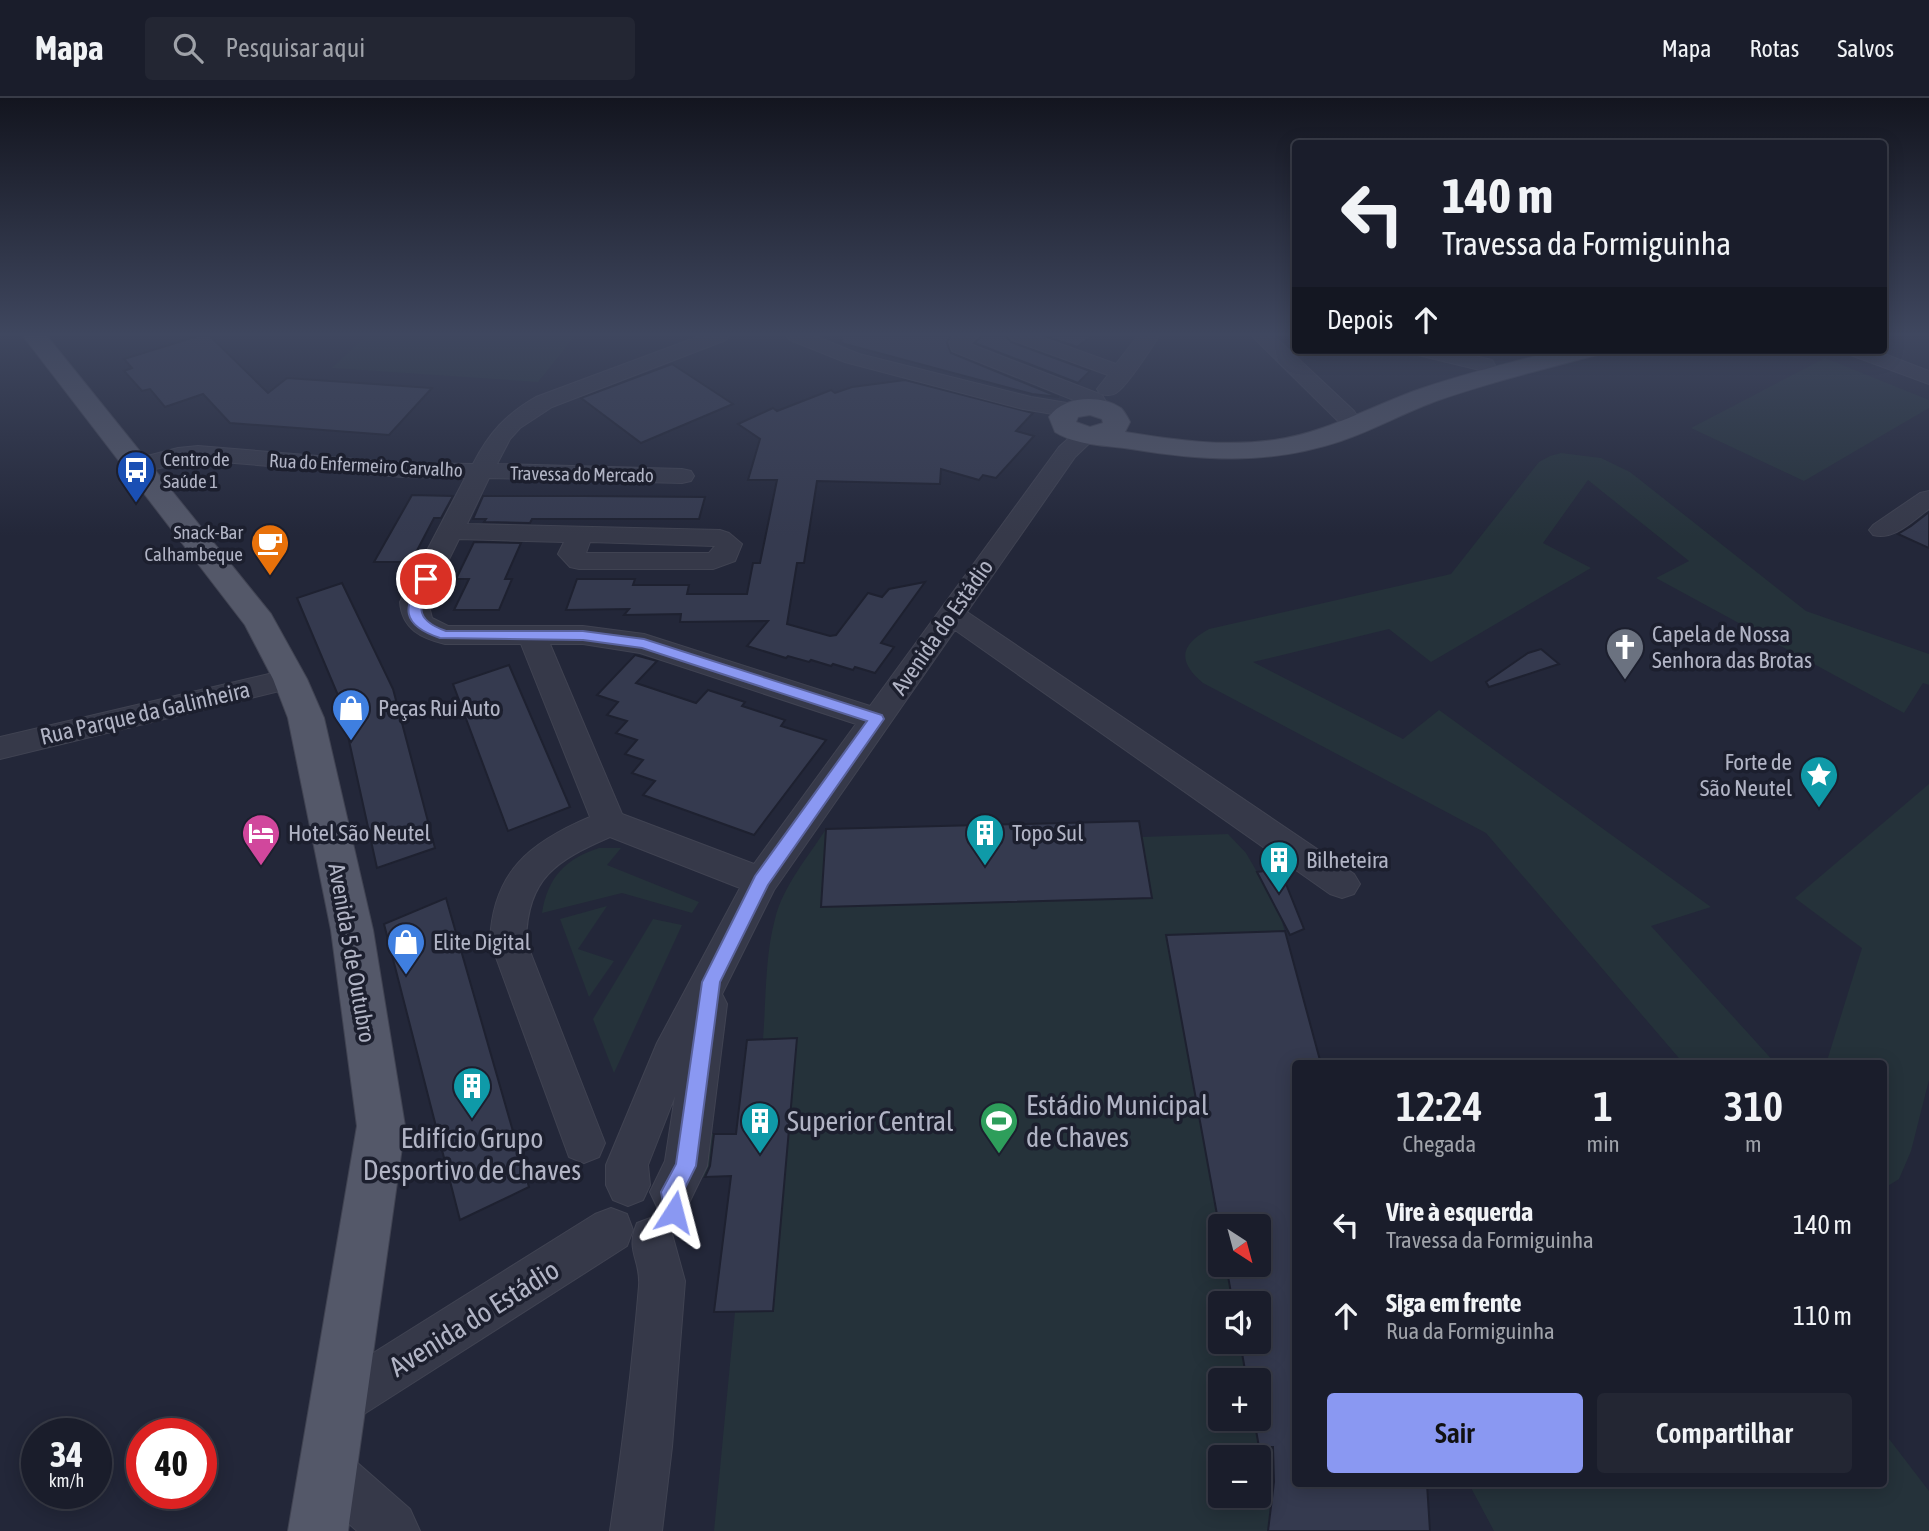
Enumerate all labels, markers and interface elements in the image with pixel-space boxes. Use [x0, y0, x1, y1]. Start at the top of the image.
search box [145, 17, 635, 80]
text: Mapa [35, 29, 103, 67]
icon: search [169, 29, 207, 67]
text: Pesquisar aqui [225, 33, 365, 63]
text: Mapa [1662, 35, 1711, 62]
text: Rotas [1749, 35, 1799, 62]
text: Salvos [1837, 35, 1894, 62]
text: 140 m [1442, 167, 1553, 223]
icon: left [1327, 168, 1418, 259]
text: Travessa da Formiguinha [1442, 225, 1731, 262]
icon: ahead [1407, 301, 1445, 339]
text: Depois [1327, 305, 1393, 335]
place label: Centro de Saúde 1 [163, 448, 230, 492]
bus stop icon: Centro de Saúde 1 [115, 449, 157, 504]
street label: Rua do Enfermeiro Carvalho [269, 449, 463, 481]
street label: Travessa do Mercado [510, 462, 654, 486]
place label: Snack-Bar Calhambeque [145, 521, 243, 565]
cafe icon: Snack-Bar Calhambeque [249, 522, 291, 577]
pin [396, 549, 456, 609]
street label: Avenida do Estádio [886, 554, 998, 700]
icon: arrive [407, 560, 445, 598]
place label: Capela de Nossa Senhora das Brotas [1652, 621, 1812, 673]
church icon: Capela de Nossa Senhora das Brotas [1604, 626, 1646, 681]
street label: Rua Parque da Galinheira [38, 676, 252, 750]
shop icon: Peças Rui Auto [330, 687, 372, 742]
place label: Peças Rui Auto [378, 695, 500, 721]
place label: Forte de São Neutel [1700, 749, 1792, 801]
place icon: Forte de São Neutel [1798, 754, 1840, 809]
hotel icon: Hotel São Neutel [240, 812, 282, 867]
building icon: Topo Sul [964, 812, 1006, 867]
place label: Hotel São Neutel [288, 820, 431, 846]
place label: Topo Sul [1012, 820, 1083, 846]
building icon: Bilheteira [1258, 839, 1300, 894]
place label: Bilheteira [1306, 847, 1389, 873]
street label: Avenida 5 de Outubro [323, 861, 381, 1045]
shop icon: Elite Digital [385, 921, 427, 976]
place label: Elite Digital [433, 929, 531, 955]
building icon: Edifício Grupo Desportivo de Chaves [451, 1065, 493, 1120]
text: 12:24 [1396, 1082, 1483, 1130]
text: 1 [1593, 1082, 1613, 1130]
text: 310 [1724, 1082, 1783, 1130]
place label: Estádio Municipal de Chaves [1026, 1089, 1209, 1153]
building icon: Superior Central [739, 1100, 781, 1155]
sports icon: Estádio Municipal de Chaves [978, 1100, 1020, 1155]
place label: Superior Central [787, 1105, 954, 1137]
place label: Edifício Grupo Desportivo de Chaves [363, 1122, 581, 1186]
text: Chegada [1402, 1131, 1476, 1157]
text: min [1587, 1131, 1620, 1157]
text: m [1745, 1131, 1762, 1157]
position arrow [637, 1175, 711, 1249]
text: Vire à esquerda [1386, 1197, 1533, 1227]
icon: left [1327, 1206, 1365, 1244]
text: 140 m [1793, 1210, 1852, 1240]
north arrow [1208, 1214, 1270, 1278]
map controls [1208, 1214, 1271, 1508]
text: Travessa da Formiguinha [1386, 1227, 1594, 1253]
street label: Avenida do Estádio [383, 1253, 565, 1383]
text: Siga em frente [1386, 1288, 1522, 1318]
button: sound [1208, 1291, 1271, 1354]
icon: ahead [1327, 1297, 1365, 1335]
text: 110 m [1793, 1301, 1852, 1331]
text: Rua da Formiguinha [1386, 1318, 1555, 1344]
button: + [1208, 1368, 1271, 1431]
button: Sair [1327, 1393, 1583, 1473]
button: Compartilhar [1597, 1393, 1852, 1473]
speed limit sign: 40 [126, 1418, 217, 1509]
text: 34 [50, 1434, 83, 1474]
button: − [1208, 1445, 1271, 1508]
text: km/h [49, 1470, 84, 1491]

